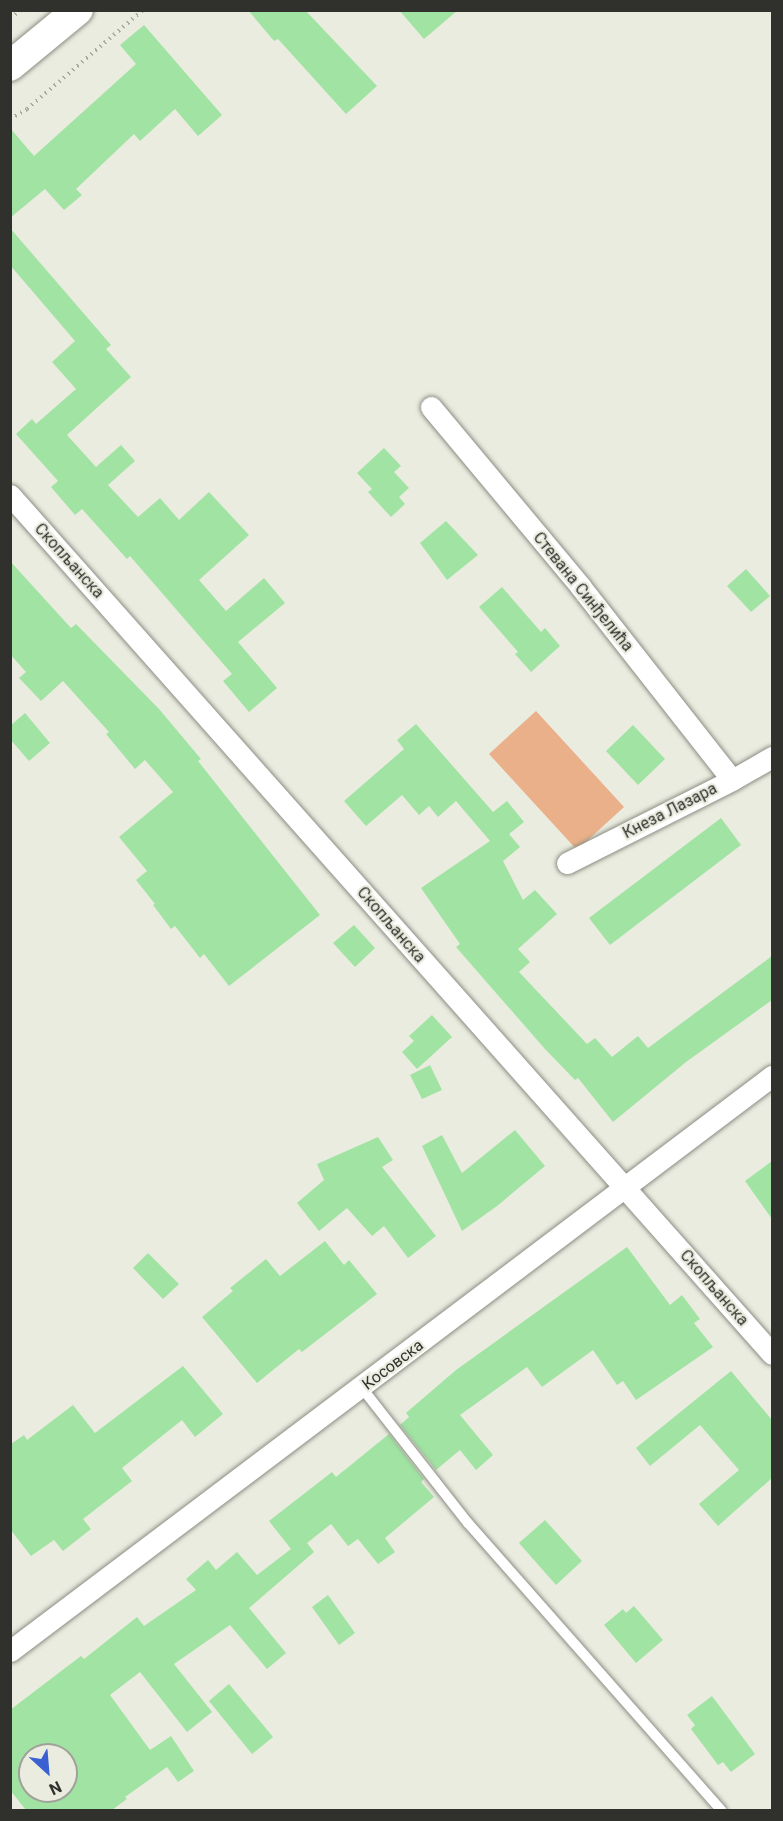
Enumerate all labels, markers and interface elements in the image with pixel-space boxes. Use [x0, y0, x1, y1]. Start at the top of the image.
street label: Скопљанска [30, 519, 108, 603]
street label: Стевана Синђелића [529, 528, 637, 656]
street label: Кнеза Лазара [620, 779, 720, 843]
street label: Скопљанска [353, 883, 429, 967]
street label: Скопљанска [676, 1246, 752, 1330]
street label: Косовска [359, 1336, 427, 1394]
north arrow [18, 1743, 78, 1803]
text: N [46, 1777, 64, 1799]

